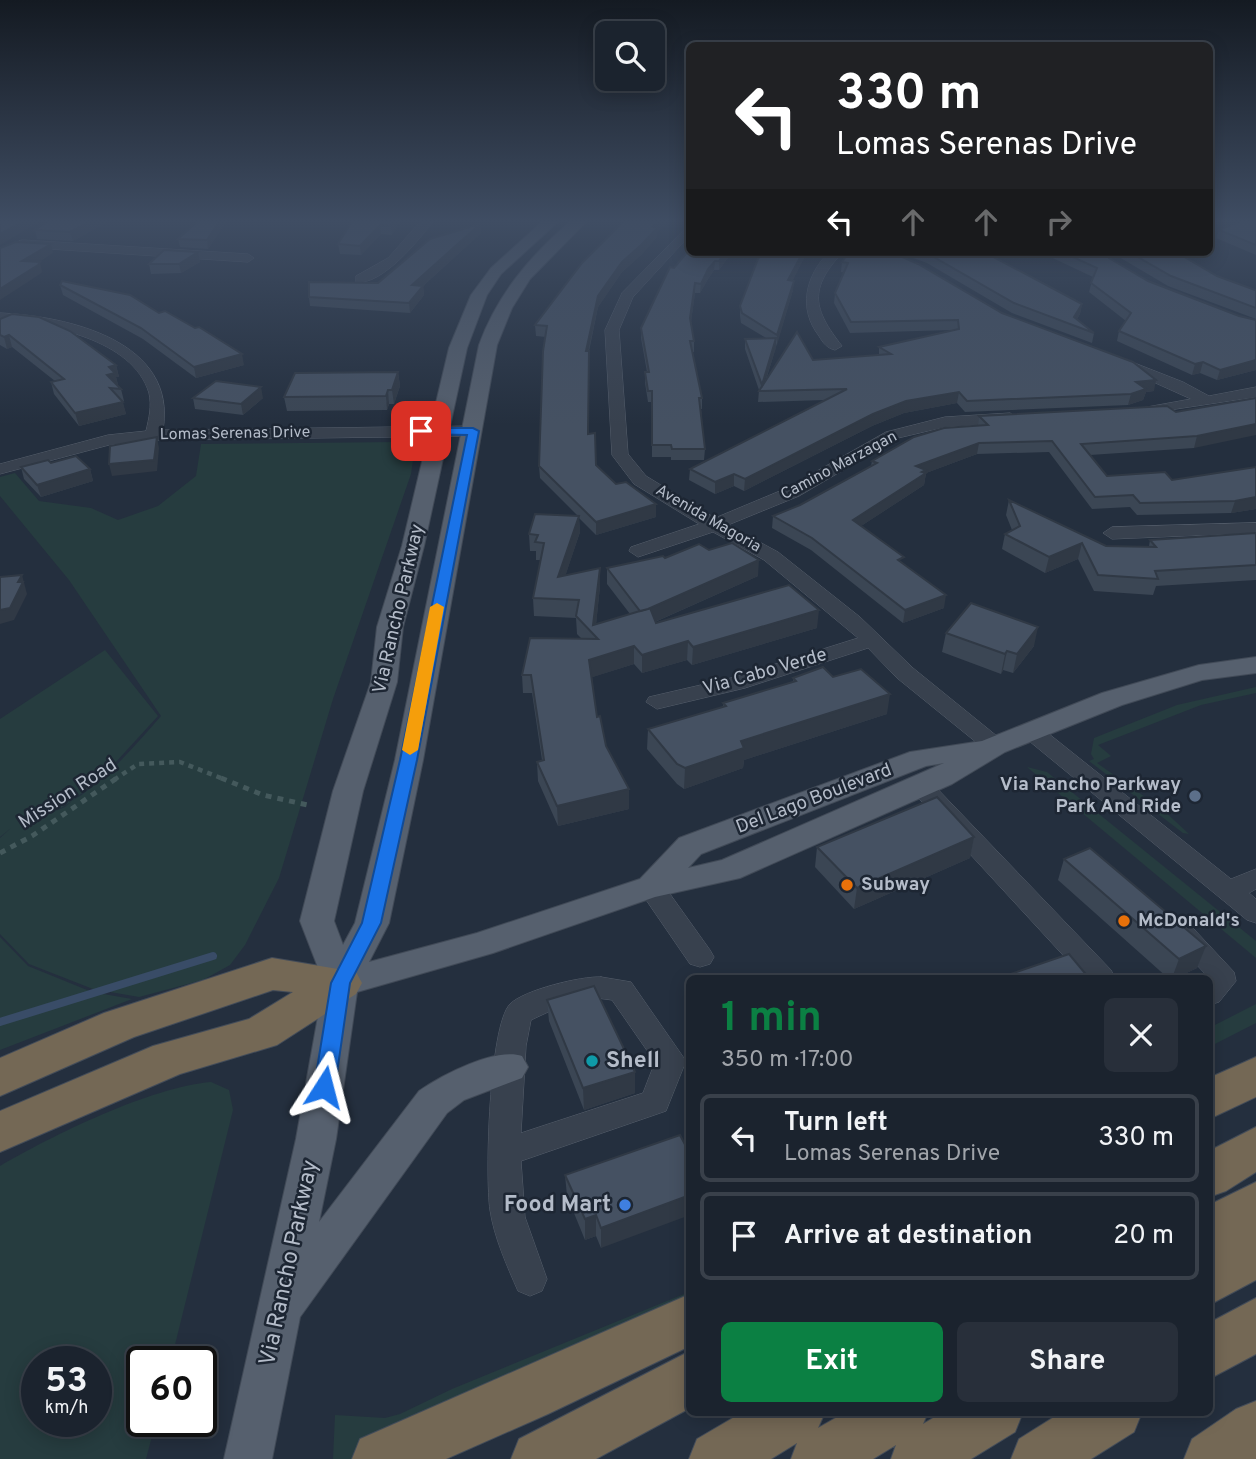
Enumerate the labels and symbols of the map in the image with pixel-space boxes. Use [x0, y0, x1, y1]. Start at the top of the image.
pin [391, 401, 451, 461]
street label: Lomas Serenas Drive [160, 423, 310, 445]
street label: Camino Marzagan [777, 427, 901, 505]
street label: Avenida Magoria [652, 481, 764, 557]
street label: Via Rancho Parkway [368, 522, 430, 696]
street label: Via Cabo Verde [700, 643, 830, 701]
street label: Mission Road [14, 753, 122, 835]
street label: Del Lago Boulevard [733, 758, 895, 840]
place label: Via Rancho Parkway Park And Ride [1000, 773, 1181, 819]
marker: Via Rancho Parkway Park And Ride [1187, 788, 1203, 804]
place label: Subway [861, 873, 930, 897]
marker: Subway [839, 877, 855, 893]
place label: McDonald's [1138, 909, 1240, 933]
marker: McDonald's [1116, 913, 1132, 929]
place label: Shell [606, 1047, 660, 1076]
position arrow [287, 1050, 361, 1124]
marker: Shell [584, 1053, 600, 1069]
street label: Via Rancho Parkway [254, 1157, 326, 1369]
place label: Food Mart [504, 1191, 611, 1220]
marker: Food Mart [617, 1197, 633, 1213]
speed limit sign: 60 [126, 1346, 217, 1437]

